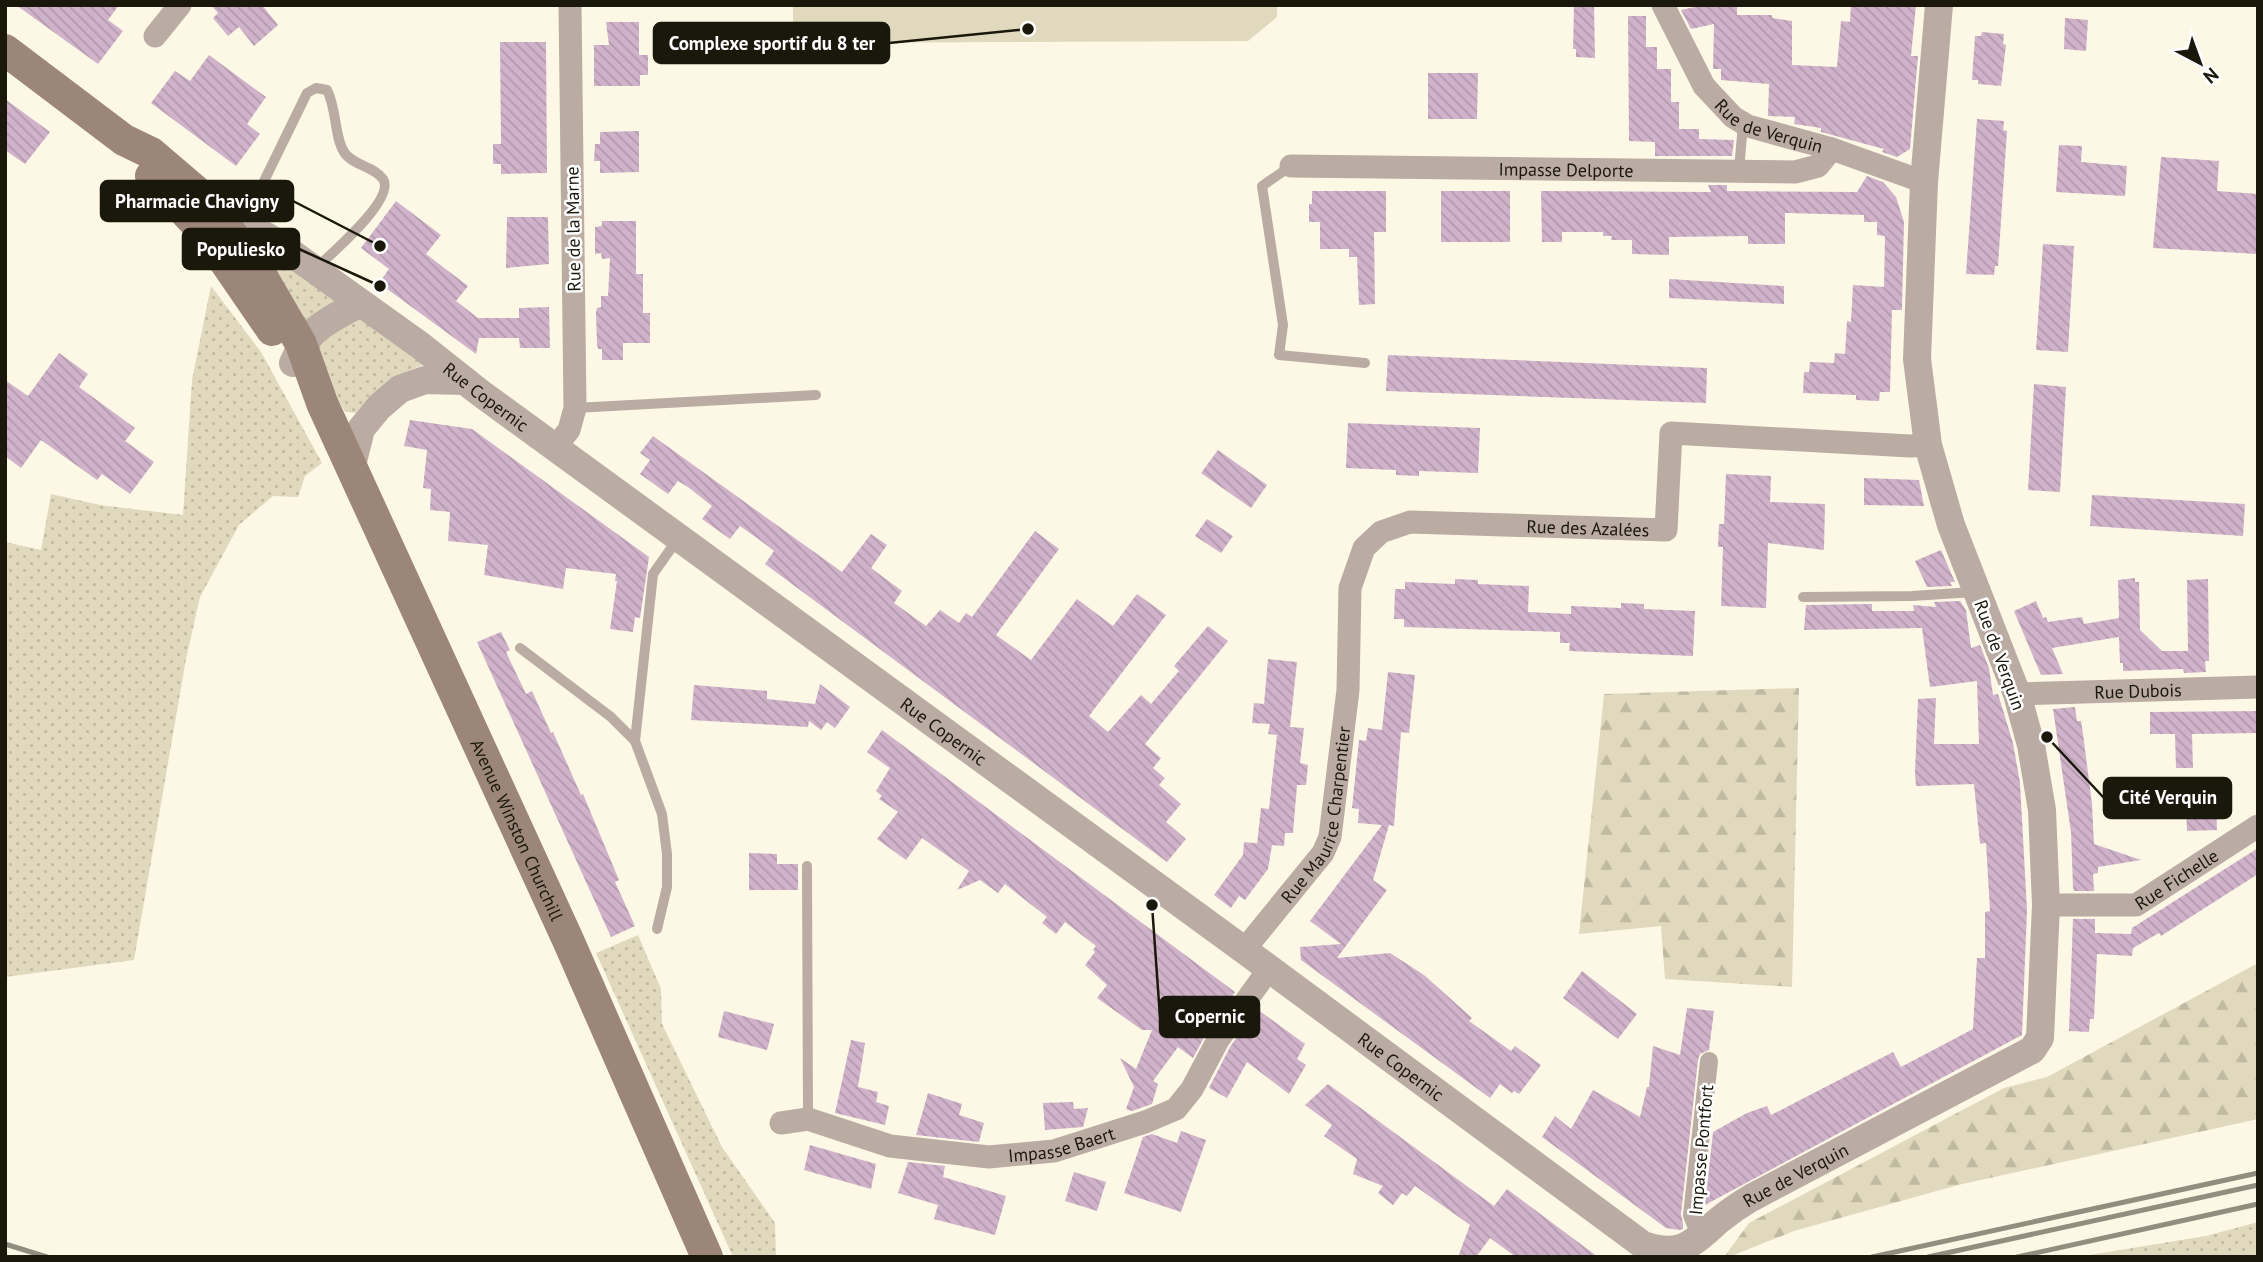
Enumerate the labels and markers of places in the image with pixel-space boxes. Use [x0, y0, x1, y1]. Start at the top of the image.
callout: Complexe sportif du 8 ter [654, 23, 889, 63]
callout: Pharmacie Chavigny [101, 181, 293, 221]
callout: Populiesko [183, 229, 299, 269]
callout: Cité Verquin [2104, 778, 2231, 818]
callout: Copernic [1160, 997, 1259, 1037]

